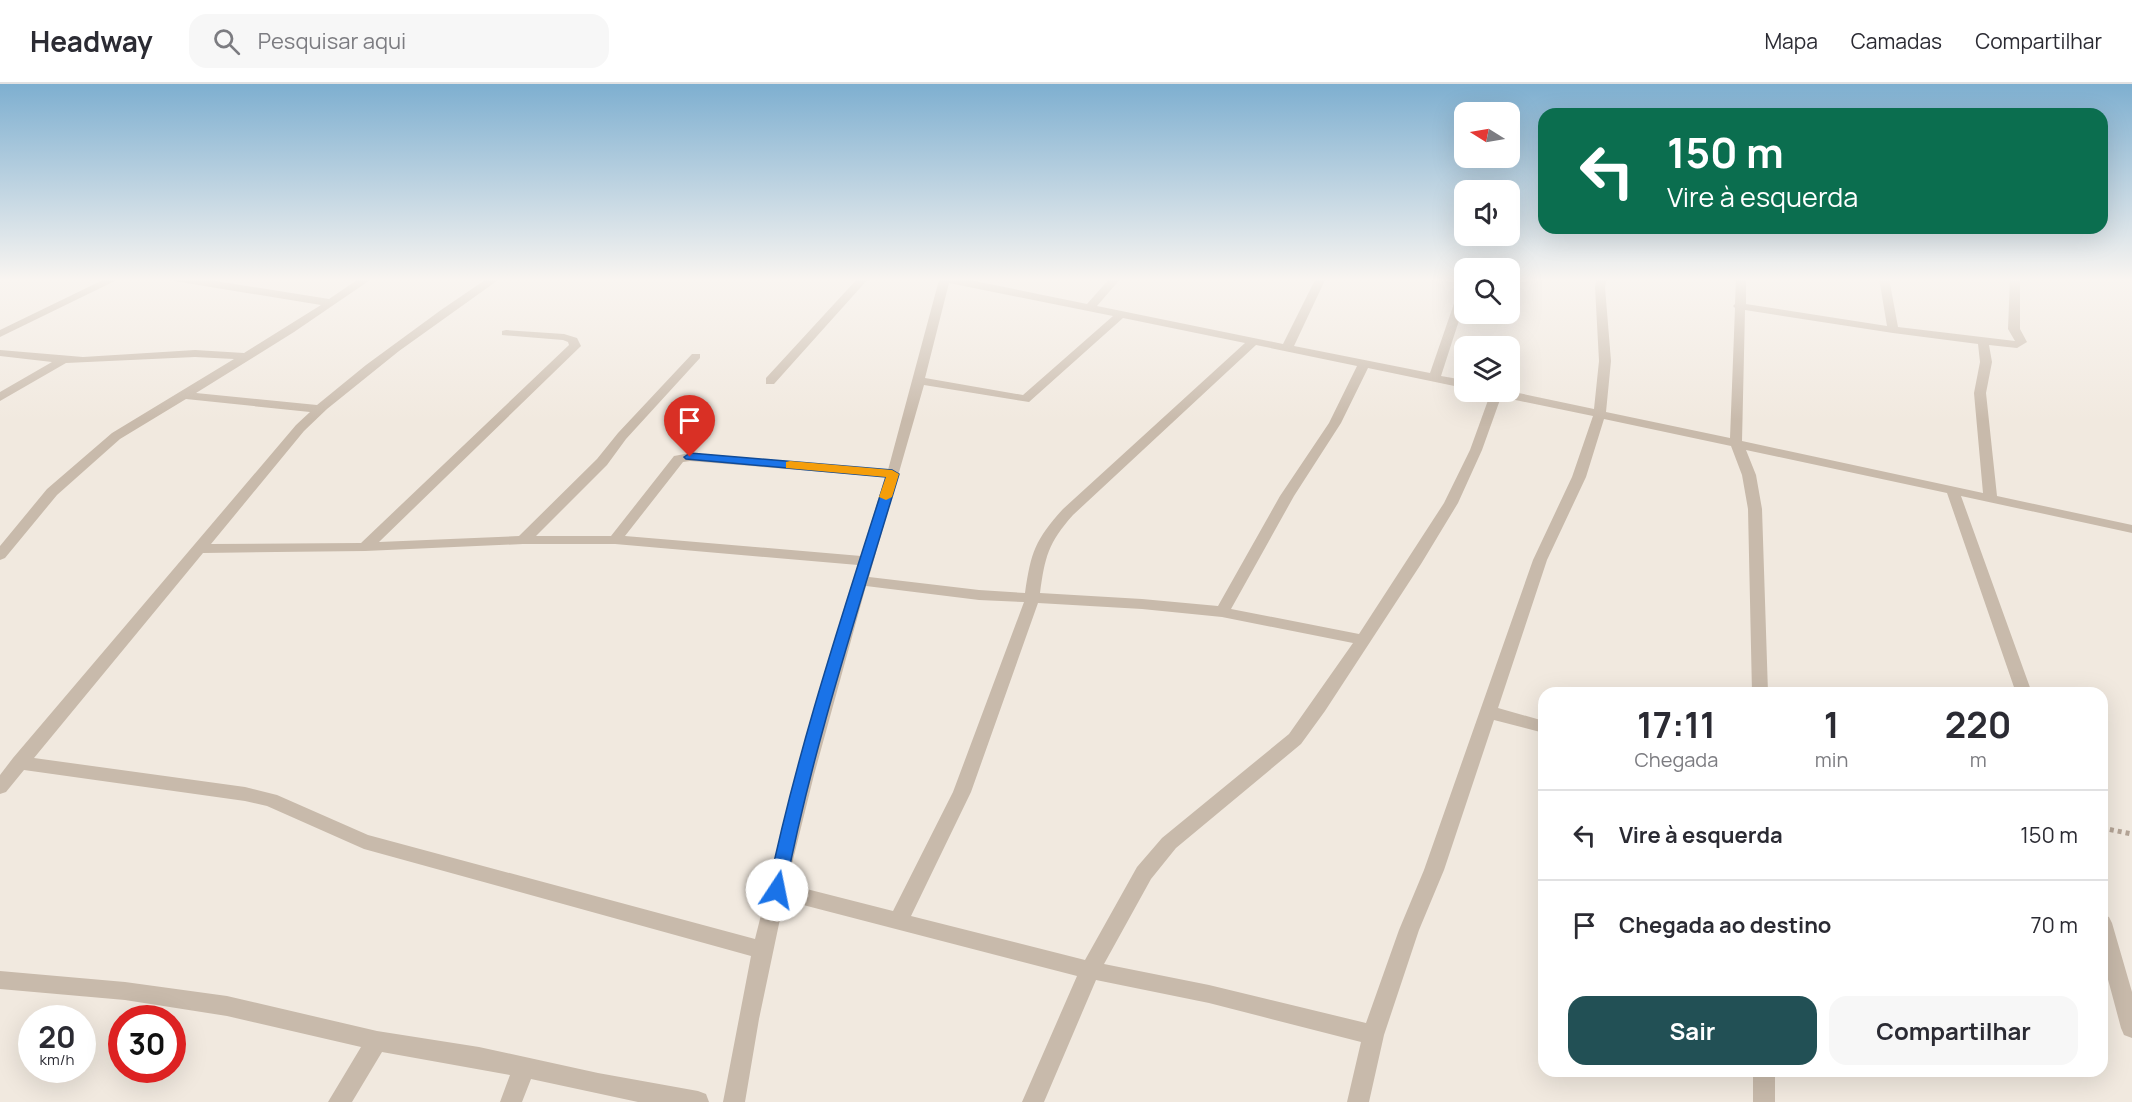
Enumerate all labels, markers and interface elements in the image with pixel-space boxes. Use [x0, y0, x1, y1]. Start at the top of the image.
search box [189, 14, 609, 68]
text: Headway [30, 22, 153, 60]
icon: search [210, 25, 243, 58]
text: Pesquisar aqui [258, 26, 406, 56]
text: Mapa [1764, 27, 1818, 55]
text: Camadas [1851, 27, 1942, 55]
text: Compartilhar [1975, 27, 2102, 55]
north arrow [1454, 102, 1520, 168]
map controls [1454, 102, 1520, 402]
text: 150 m [1667, 123, 1784, 181]
icon: left [1568, 132, 1646, 210]
text: Vire à esquerda [1667, 178, 1858, 215]
button: sound [1454, 180, 1520, 246]
button: search [1454, 258, 1520, 324]
button: layers [1454, 336, 1520, 402]
pin [664, 395, 715, 457]
icon: arrive [673, 404, 706, 437]
text: 17:11 [1637, 700, 1716, 749]
text: 1 [1824, 700, 1839, 749]
text: 220 [1945, 700, 2011, 749]
text: Chegada [1635, 746, 1718, 773]
text: min [1815, 746, 1848, 773]
text: m [1970, 746, 1987, 773]
icon: left [1568, 819, 1601, 852]
text: Vire à esquerda [1619, 820, 1783, 850]
text: 150 m [2020, 820, 2078, 850]
position arrow [745, 858, 809, 922]
icon: arrive [1568, 909, 1601, 942]
text: Chegada ao destino [1619, 910, 1831, 940]
text: 70 m [2030, 910, 2078, 940]
button: Sair [1568, 996, 1817, 1065]
button: Compartilhar [1829, 996, 2078, 1065]
speed limit sign: 30 [108, 1005, 186, 1083]
text: 20 [38, 1016, 76, 1057]
text: km/h [40, 1049, 74, 1070]

